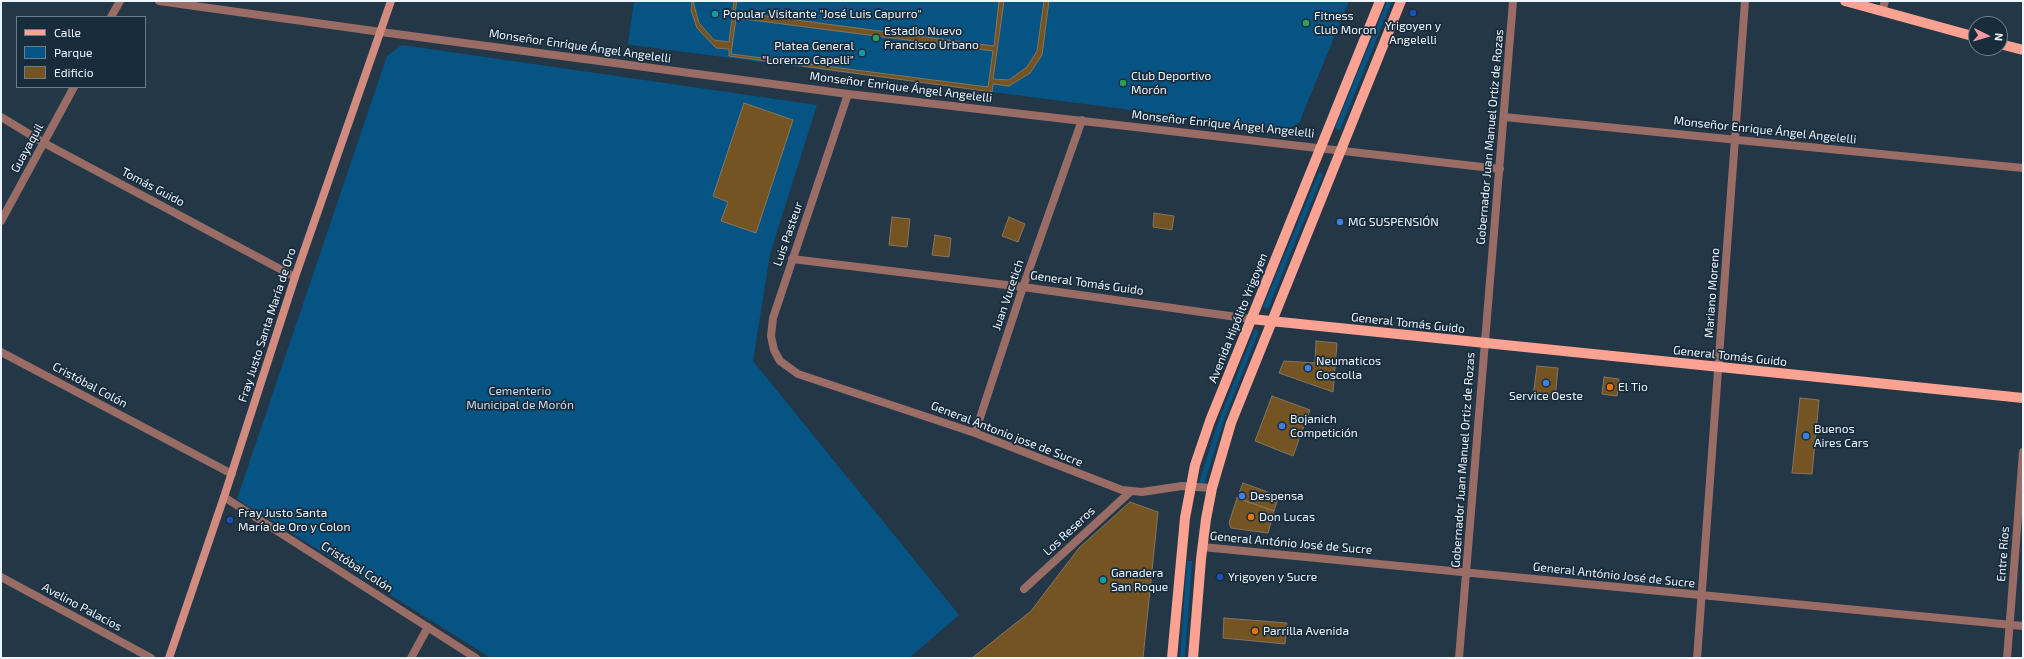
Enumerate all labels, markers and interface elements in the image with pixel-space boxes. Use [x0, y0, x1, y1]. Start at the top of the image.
place label: Popular Visitante "José Luis Capurro" [723, 7, 922, 21]
marker: Yrigoyen y Angelelli [1408, 8, 1418, 18]
marker: Popular Visitante "José Luis Capurro" [710, 9, 720, 19]
place label: Fitness Club Moron [1314, 9, 1377, 37]
legend [16, 16, 146, 88]
north arrow [1968, 16, 2008, 56]
marker: Fitness Club Moron [1301, 18, 1311, 28]
place label: Yrigoyen y Angelelli [1385, 19, 1441, 47]
place label: Estadio Nuevo Francisco Urbano [884, 24, 979, 52]
text: Calle [54, 25, 81, 39]
street label: Monseñor Enrique Ángel Angelelli [488, 26, 672, 66]
street label: Gobernador Juan Manuel Ortiz de Rozas [1473, 29, 1507, 245]
text: N [1993, 32, 2006, 42]
marker: Estadio Nuevo Francisco Urbano [871, 33, 881, 43]
place label: Platea General "Lorenzo Capelli" [762, 39, 854, 67]
text: Parque [54, 45, 92, 59]
marker: Platea General "Lorenzo Capelli" [857, 48, 867, 58]
text: Edificio [54, 65, 94, 79]
street label: Monseñor Enrique Ángel Angelelli [809, 69, 993, 105]
place label: Club Deportivo Morón [1131, 69, 1211, 97]
marker: Club Deportivo Morón [1118, 78, 1128, 88]
street label: Monseñor Enrique Ángel Angelelli [1131, 107, 1315, 141]
street label: Monseñor Enrique Ángel Angelelli [1673, 113, 1857, 147]
street label: Guayaquil [8, 121, 46, 175]
street label: Tomás Guido [119, 164, 187, 210]
street label: Luis Pasteur [770, 200, 806, 268]
place label: MG SUSPENSIÓN [1348, 215, 1439, 229]
marker: MG SUSPENSIÓN [1335, 217, 1345, 227]
street label: Fray Justo Santa María de Oro [235, 246, 299, 404]
street label: Mariano Moreno [1702, 248, 1722, 338]
street label: Avenida Hipólito Yrigoyen [1205, 251, 1271, 385]
street label: Juan Vucetich [989, 258, 1027, 332]
street label: General Tomás Guido [1029, 268, 1145, 298]
street label: General Tomás Guido [1350, 310, 1466, 336]
street label: General Tomás Guido [1672, 343, 1788, 369]
street label: Gobernador Juan Manuel Ortiz de Rozas [1448, 352, 1478, 568]
place label: Neumaticos Coscolla [1316, 354, 1381, 382]
street label: Cristóbal Colón [50, 359, 130, 411]
marker: Neumaticos Coscolla [1303, 363, 1313, 373]
marker: Service Oeste [1541, 378, 1551, 388]
place label: El Tio [1618, 380, 1648, 394]
marker: El Tio [1605, 382, 1615, 392]
park label: Cementerio Municipal de Morón [466, 384, 574, 412]
place label: Service Oeste [1509, 389, 1583, 403]
street label: General Antonio jose de Sucre [929, 398, 1085, 470]
place label: Bojanich Competición [1290, 412, 1358, 440]
marker: Bojanich Competición [1277, 421, 1287, 431]
place label: Buenos Aires Cars [1814, 422, 1869, 450]
marker: Buenos Aires Cars [1801, 431, 1811, 441]
place label: Despensa [1250, 489, 1304, 503]
marker: Despensa [1237, 491, 1247, 501]
street label: Los Reseros [1040, 503, 1098, 559]
place label: Fray Justo Santa María de Oro y Colon [238, 506, 350, 534]
place label: Don Lucas [1259, 510, 1315, 524]
marker: Don Lucas [1246, 512, 1256, 522]
marker: Fray Justo Santa María de Oro y Colon [225, 515, 235, 525]
street label: Entre Ríos [1994, 526, 2012, 582]
street label: General António José de Sucre [1209, 529, 1373, 557]
street label: Cristóbal Colón [318, 538, 396, 596]
street label: General António José de Sucre [1532, 559, 1696, 591]
place label: Ganadera San Roque [1111, 566, 1168, 594]
place label: Yrigoyen y Sucre [1228, 570, 1317, 584]
marker: Yrigoyen y Sucre [1215, 572, 1225, 582]
marker: Ganadera San Roque [1098, 575, 1108, 585]
street label: Avelino Palacios [40, 580, 124, 634]
place label: Parrilla Avenida [1263, 624, 1349, 638]
marker: Parrilla Avenida [1250, 626, 1260, 636]

